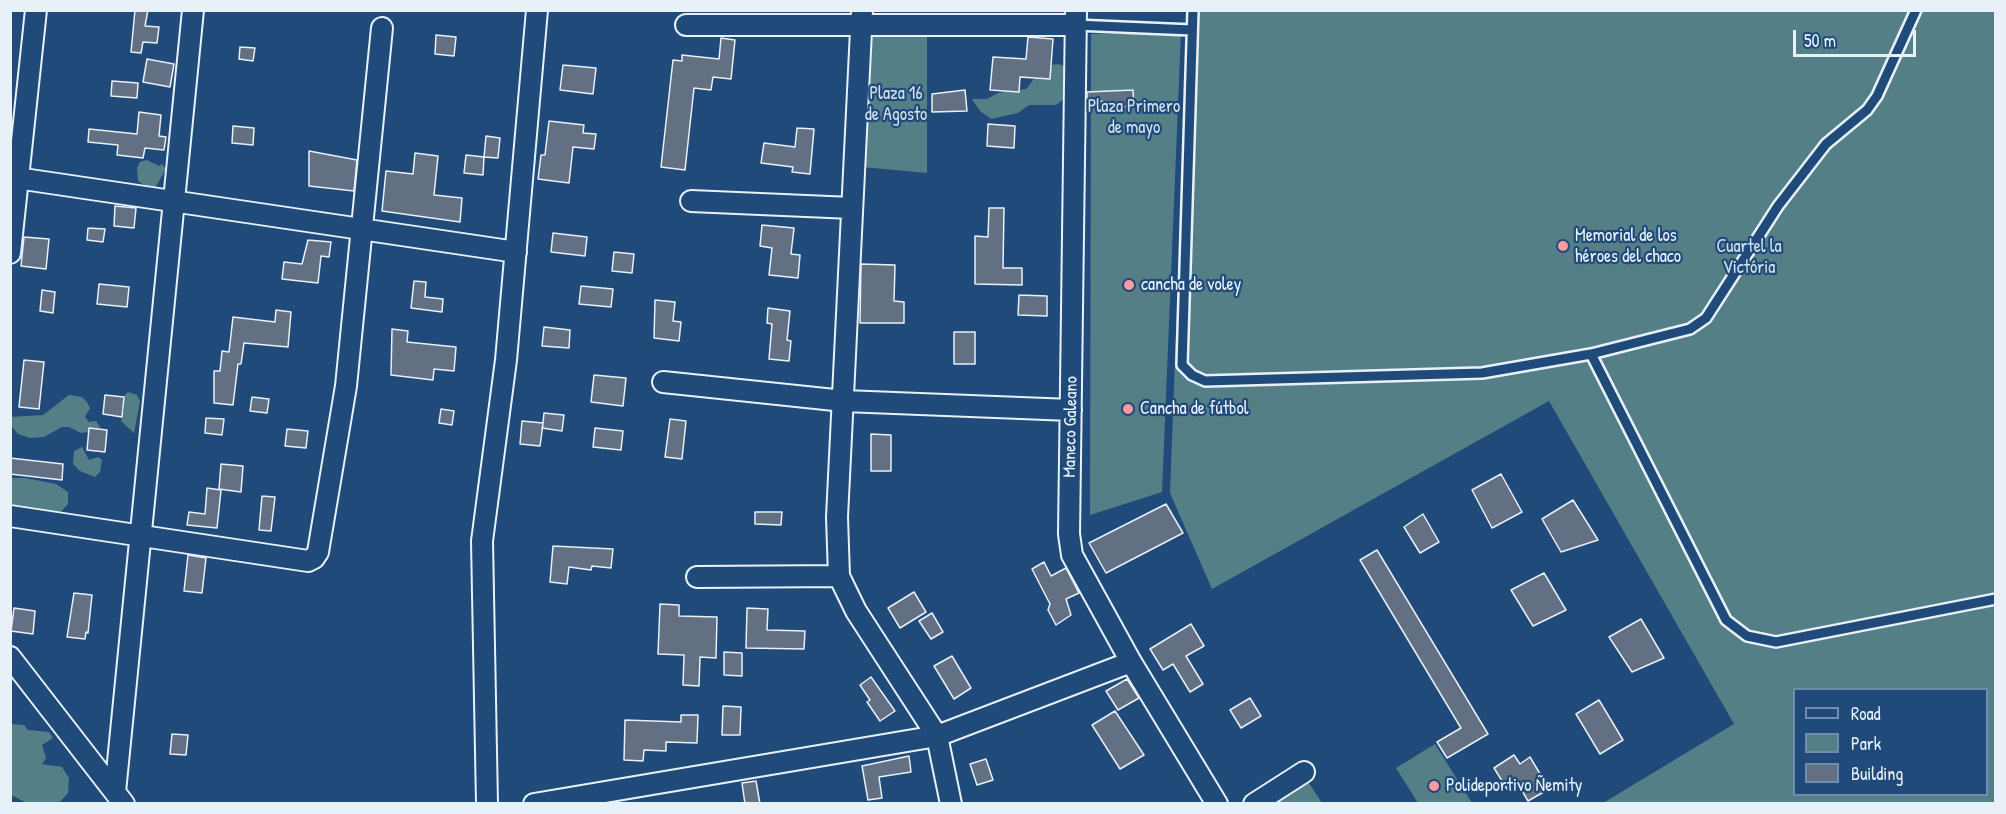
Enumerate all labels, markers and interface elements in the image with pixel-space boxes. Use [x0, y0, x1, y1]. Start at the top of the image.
scale bar [1796, 18, 1919, 56]
text: 50 m [1804, 28, 1836, 53]
park label: Plaza 16 de Agosto [865, 83, 927, 125]
park label: Plaza Primero de mayo [1088, 96, 1180, 138]
place label: Memorial de los héroes del chaco [1575, 225, 1681, 268]
park label: Cuartel la Victória [1716, 236, 1782, 278]
marker: Memorial de los héroes del chaco [1556, 239, 1570, 253]
place label: cancha de voley [1141, 274, 1241, 296]
marker: cancha de voley [1122, 278, 1136, 292]
street label: Maneco Galeano [1059, 376, 1083, 478]
place label: Cancha de fútbol [1140, 398, 1248, 420]
marker: Cancha de fútbol [1121, 402, 1135, 416]
legend [1793, 688, 1988, 796]
text: Road [1851, 701, 1881, 726]
text: Park [1851, 731, 1881, 756]
text: Building [1851, 761, 1903, 786]
place label: Polideportivo Ñemity [1446, 775, 1582, 797]
marker: Polideportivo Ñemity [1427, 779, 1441, 793]

